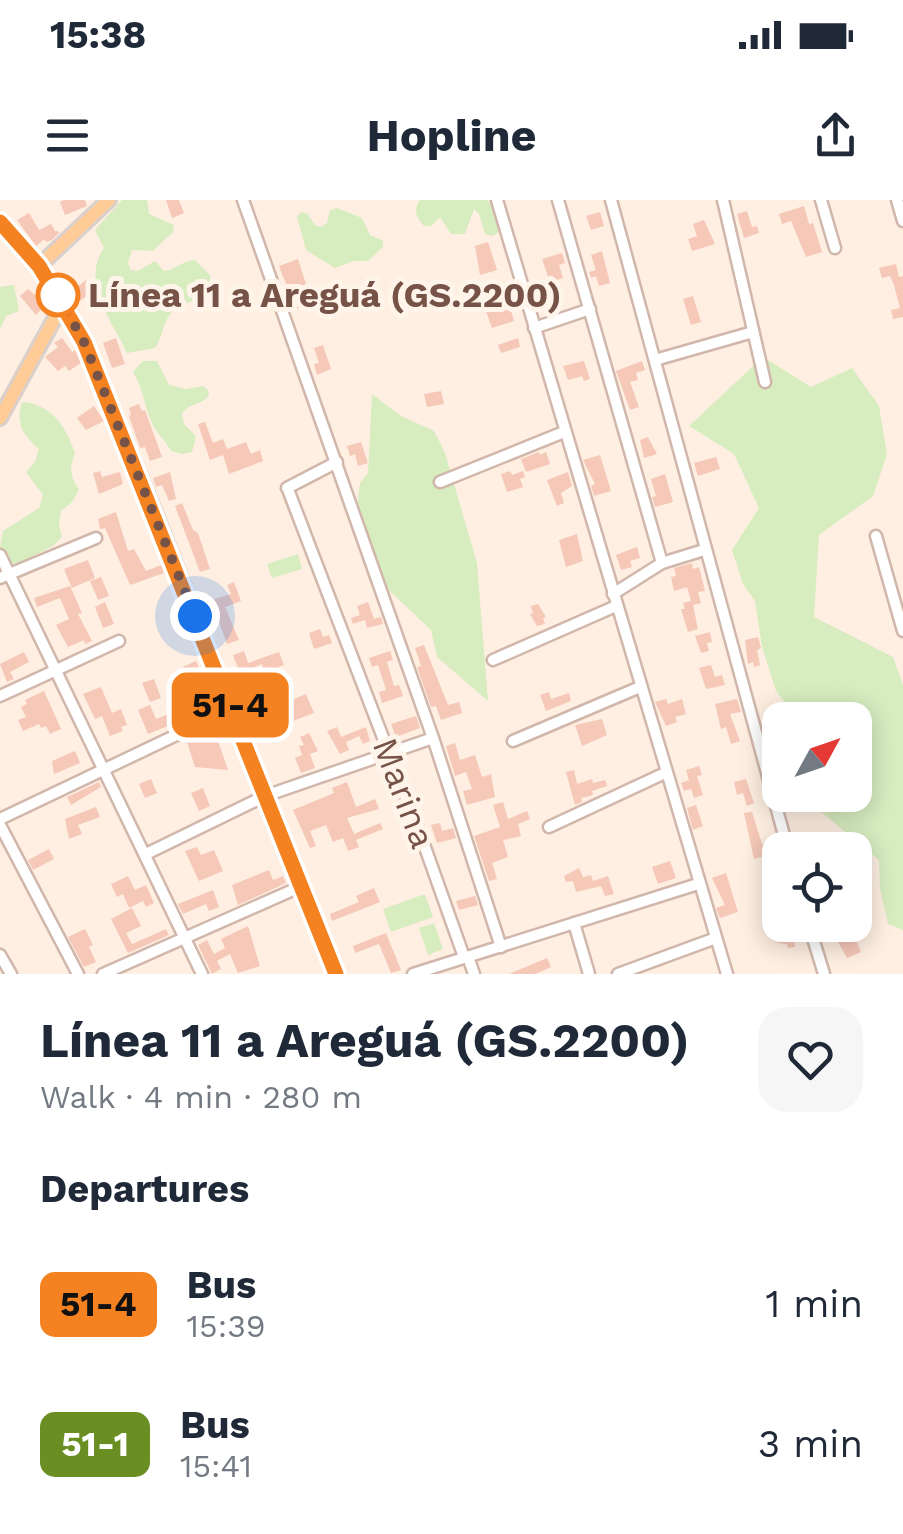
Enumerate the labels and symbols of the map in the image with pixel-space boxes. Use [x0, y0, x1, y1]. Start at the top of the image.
marker: Línea 11 a Areguá (GS.2200) [37, 274, 79, 316]
place label: Línea 11 a Areguá (GS.2200) [88, 274, 561, 316]
your location [170, 591, 220, 641]
line badge: 51-4 [160, 672, 300, 738]
north arrow [762, 702, 872, 812]
street label: Marina [364, 732, 444, 854]

